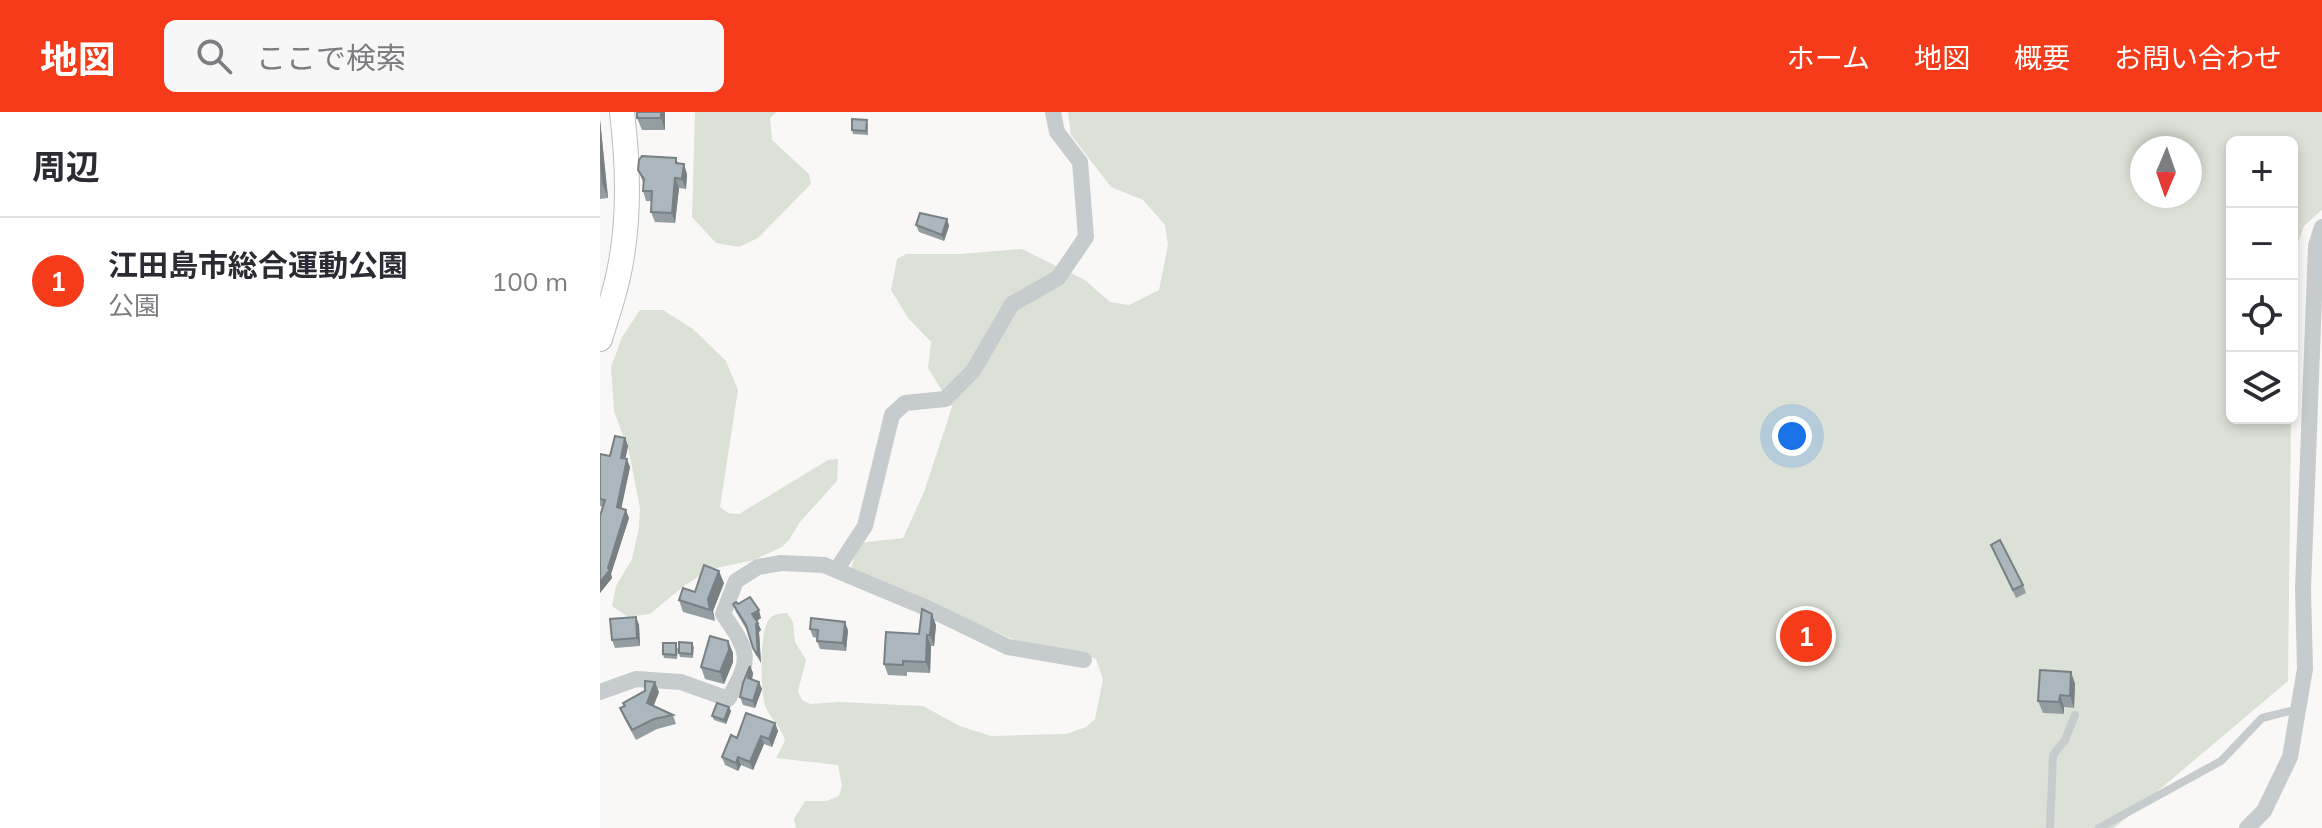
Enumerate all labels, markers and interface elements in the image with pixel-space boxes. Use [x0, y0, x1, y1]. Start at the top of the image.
search box [164, 20, 724, 92]
icon: search [192, 34, 236, 78]
text: 地図 [40, 35, 116, 83]
text: ここで検索 [256, 39, 406, 77]
text: ホーム [1787, 40, 1870, 75]
text: 地図 [1914, 40, 1970, 75]
text: 概要 [2014, 40, 2070, 75]
text: お問い合わせ [2114, 40, 2282, 75]
north arrow [2130, 136, 2202, 208]
map controls [2226, 136, 2298, 424]
button: + [2226, 136, 2298, 208]
text: 周辺 [32, 145, 100, 188]
button: − [2226, 208, 2298, 280]
text: 江田島市総合運動公園 [108, 246, 408, 284]
text: 1 [50, 265, 66, 298]
text: 100 m [492, 265, 568, 298]
button: locate [2226, 280, 2298, 352]
text: 公園 [108, 289, 160, 322]
button: layers [2226, 352, 2298, 424]
your location [1772, 416, 1812, 456]
pin: 1 [1780, 606, 1832, 666]

